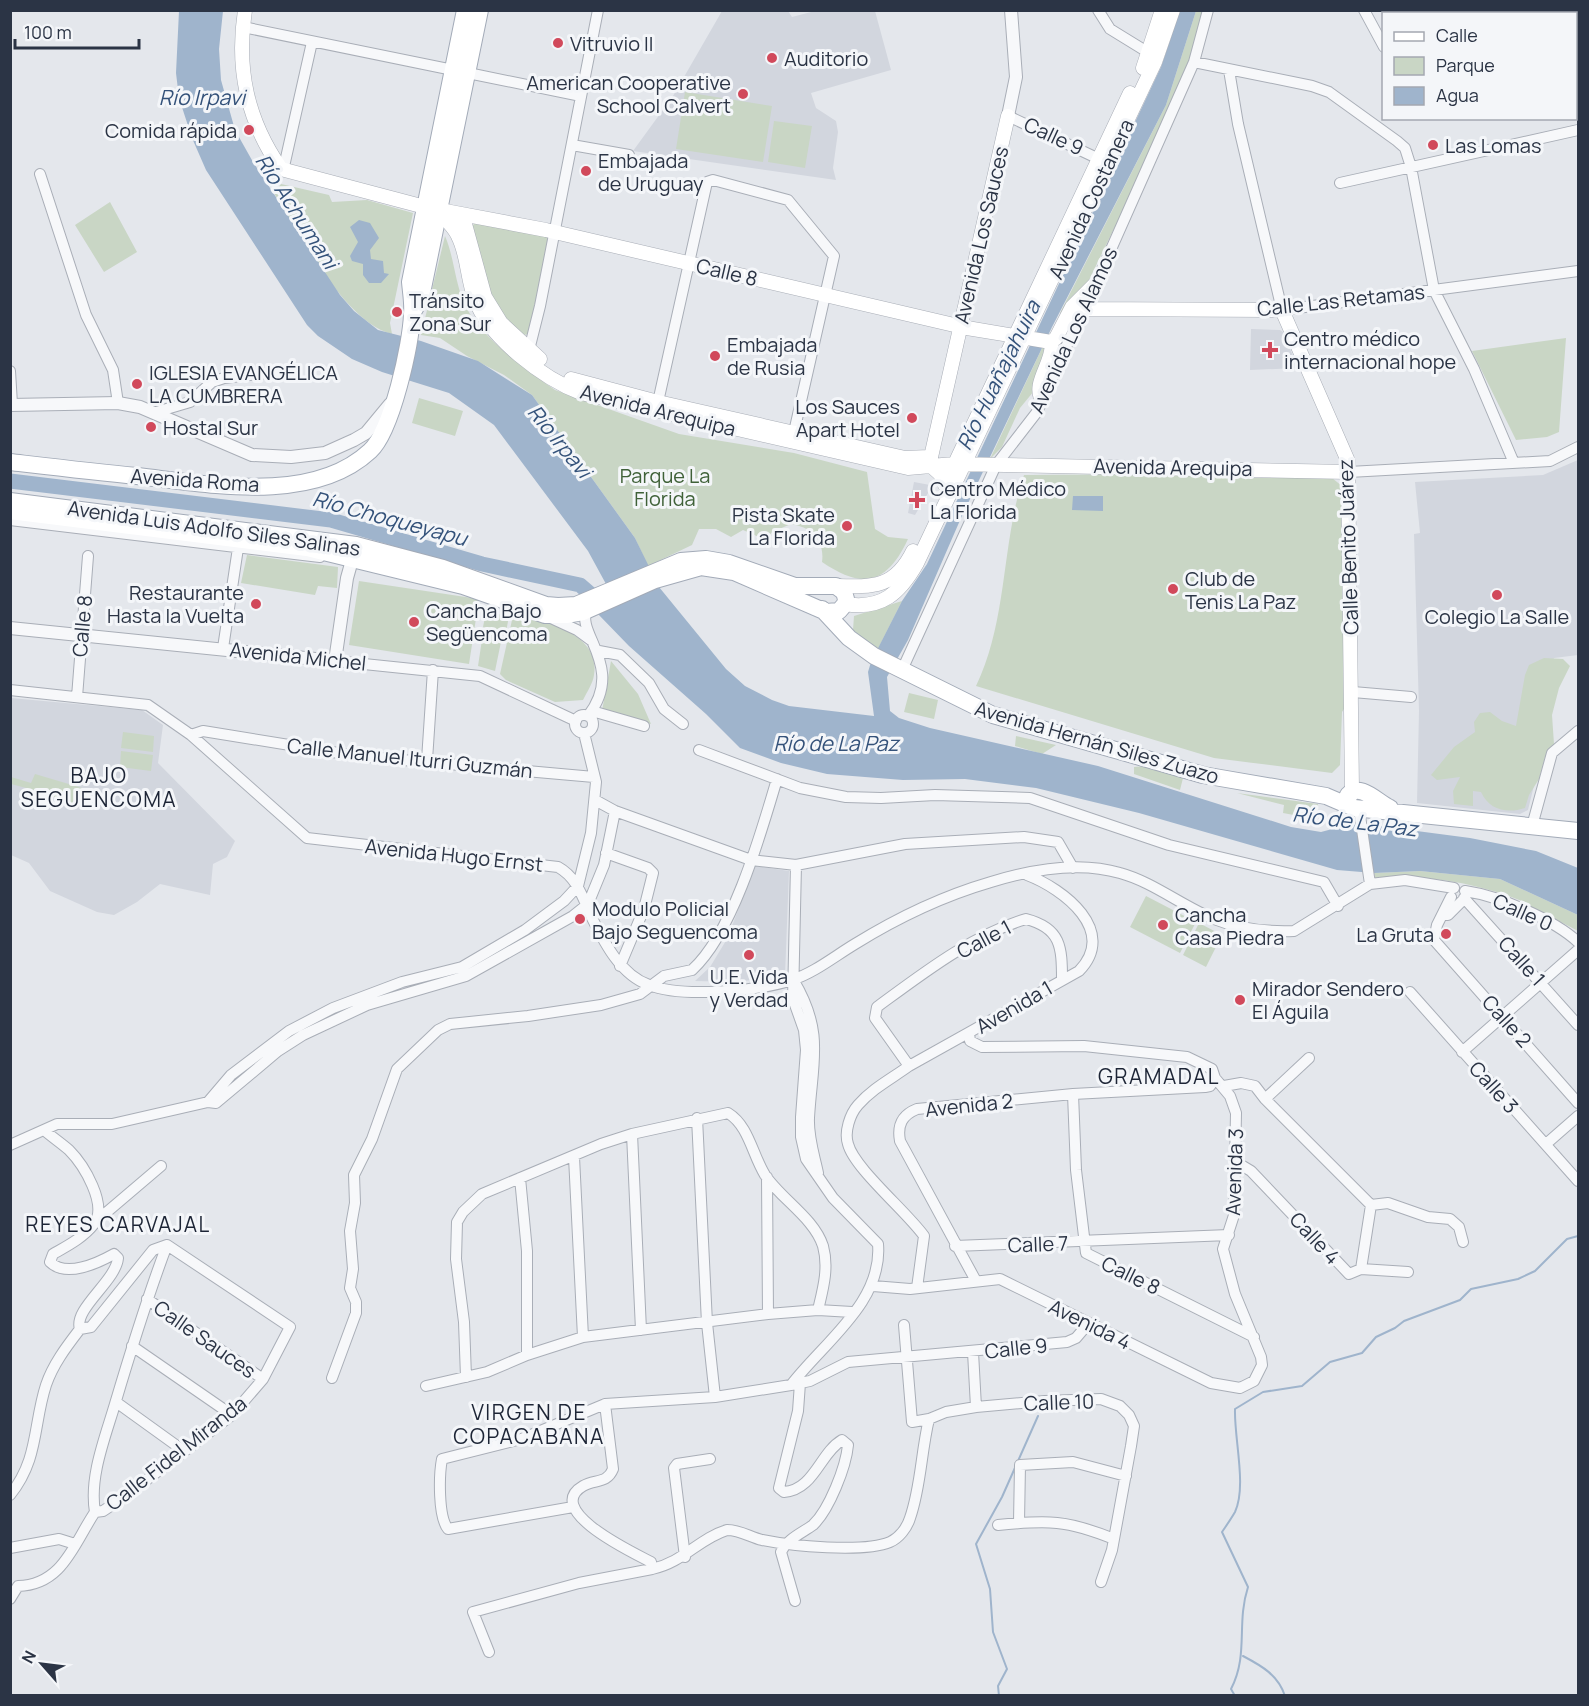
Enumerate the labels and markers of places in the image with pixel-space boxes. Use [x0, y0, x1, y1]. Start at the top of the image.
place label: Vitruvio II [570, 30, 653, 57]
marker: Vitruvio II [551, 36, 565, 50]
place label: Auditorio [784, 45, 868, 72]
marker: Auditorio [765, 51, 779, 65]
place label: American Cooperative School Calvert [526, 69, 731, 119]
marker: American Cooperative School Calvert [736, 87, 750, 101]
place label: Comida rápida [105, 117, 237, 144]
marker: Comida rápida [242, 123, 256, 137]
place label: Las Lomas [1445, 132, 1541, 159]
marker: Las Lomas [1426, 138, 1440, 152]
place label: Embajada de Uruguay [598, 147, 704, 197]
marker: Embajada de Uruguay [579, 164, 593, 178]
place label: Tránsito Zona Sur [409, 287, 492, 337]
marker: Tránsito Zona Sur [390, 305, 404, 319]
place label: Centro médico internacional hope [1284, 325, 1456, 375]
place label: Embajada de Rusia [727, 331, 817, 381]
marker: Centro médico internacional hope [1261, 341, 1279, 359]
marker: Embajada de Rusia [708, 349, 722, 363]
place label: IGLESIA EVANGÉLICA LA CUMBRERA [149, 359, 338, 409]
marker: IGLESIA EVANGÉLICA LA CUMBRERA [130, 377, 144, 391]
place label: Los Sauces Apart Hotel [795, 393, 900, 443]
marker: Los Sauces Apart Hotel [905, 411, 919, 425]
place label: Hostal Sur [163, 414, 258, 441]
marker: Hostal Sur [144, 420, 158, 434]
place label: Centro Médico La Florida [930, 475, 1066, 525]
marker: Centro Médico La Florida [908, 491, 926, 509]
place label: Pista Skate La Florida [732, 501, 835, 551]
marker: Pista Skate La Florida [840, 519, 854, 533]
place label: Club de Tenis La Paz [1185, 565, 1296, 615]
place label: Restaurante Hasta la Vuelta [107, 579, 244, 629]
marker: Club de Tenis La Paz [1166, 582, 1180, 596]
marker: Colegio La Salle [1490, 588, 1504, 602]
marker: Restaurante Hasta la Vuelta [249, 597, 263, 611]
place label: Cancha Bajo Següencoma [426, 597, 548, 647]
place label: Colegio La Salle [1425, 603, 1569, 630]
marker: Cancha Bajo Següencoma [407, 615, 421, 629]
place label: Modulo Policial Bajo Seguencoma [592, 895, 758, 945]
place label: Cancha Casa Piedra [1175, 901, 1284, 951]
marker: Modulo Policial Bajo Seguencoma [573, 912, 587, 926]
marker: Cancha Casa Piedra [1156, 918, 1170, 932]
place label: La Gruta [1356, 921, 1434, 948]
marker: La Gruta [1439, 927, 1453, 941]
marker: U.E. Vida y Verdad [742, 948, 756, 962]
place label: U.E. Vida y Verdad [710, 963, 788, 1013]
place label: Mirador Sendero El Águila [1252, 975, 1404, 1025]
marker: Mirador Sendero El Águila [1233, 993, 1247, 1007]

